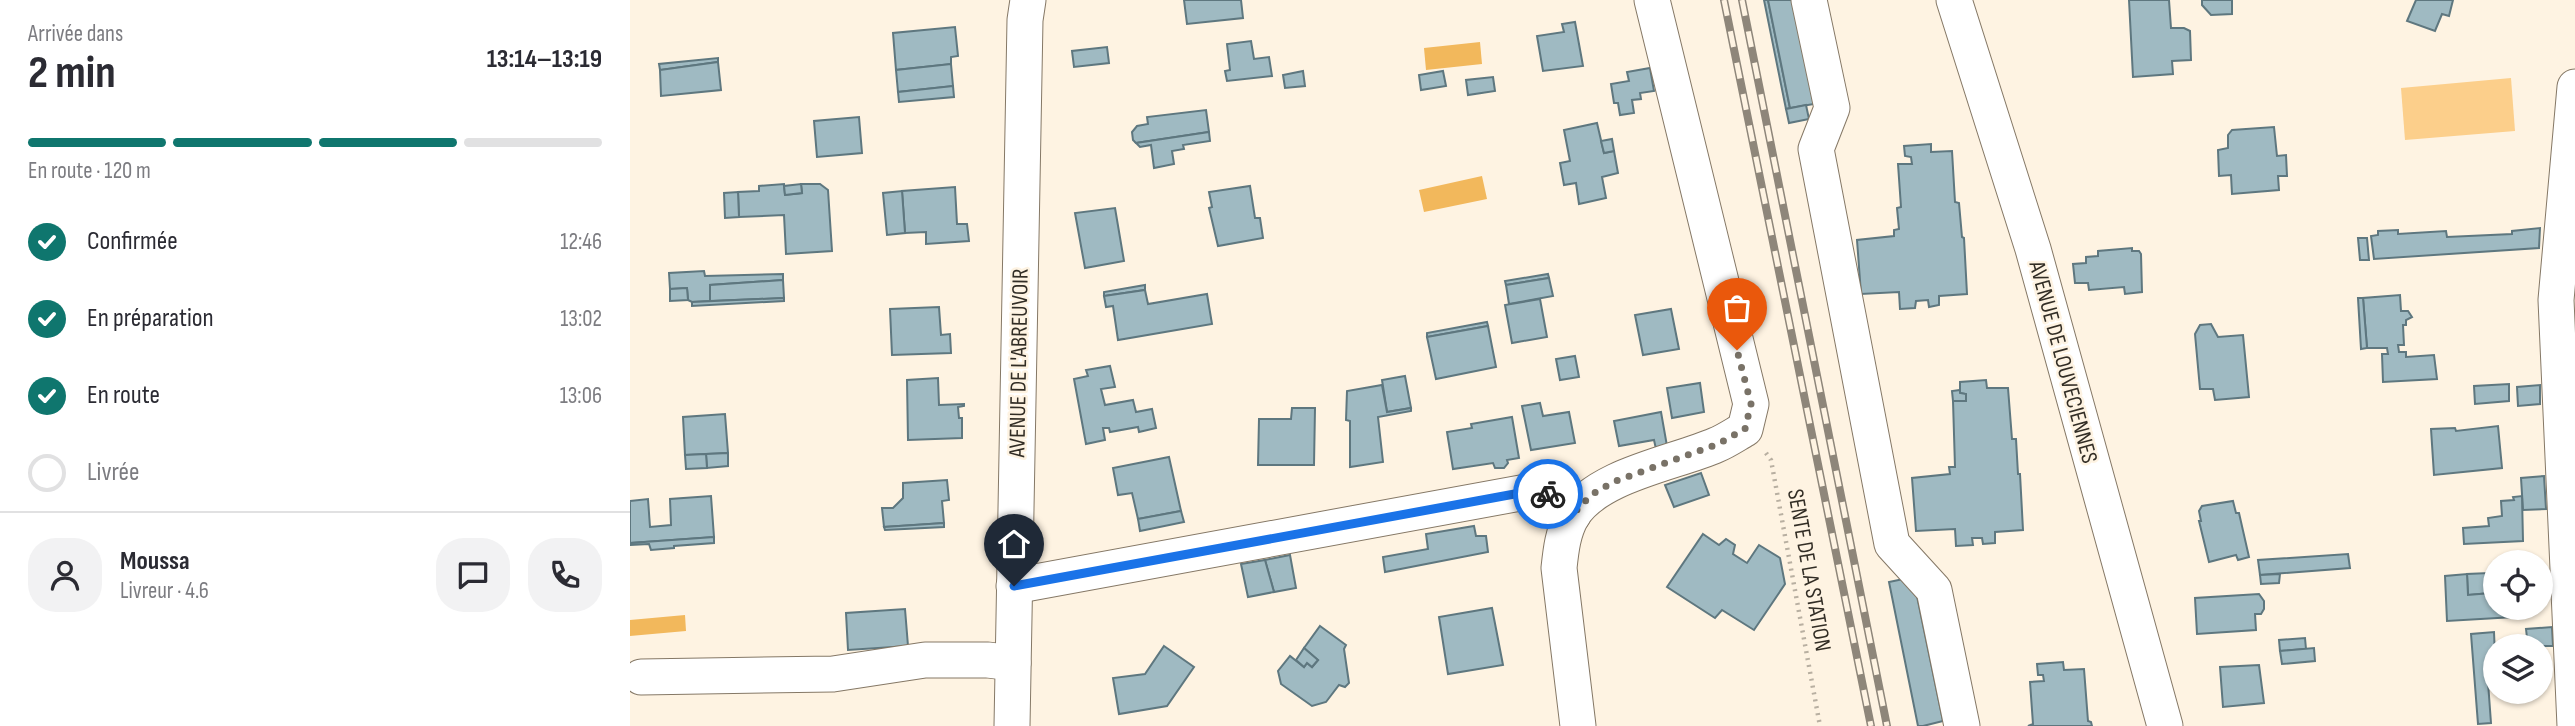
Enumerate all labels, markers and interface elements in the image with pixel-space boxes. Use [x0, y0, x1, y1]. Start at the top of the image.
text: Arrivée dans [28, 20, 123, 48]
text: 13:14–13:19 [487, 44, 602, 75]
text: 2 min [28, 46, 116, 101]
text: En route · 120 m [28, 157, 151, 185]
icon: check [28, 223, 66, 261]
text: Confirmée [87, 226, 178, 257]
text: 12:46 [560, 228, 602, 256]
street label: AVENUE DE LOUVECIENNES [2022, 257, 2103, 466]
street label: AVENUE DE L'ABREUVOIR [1003, 268, 1035, 459]
pin [1707, 278, 1767, 350]
icon: bag [1718, 289, 1756, 327]
icon: check [28, 300, 66, 338]
text: En préparation [87, 303, 214, 334]
text: 13:02 [560, 305, 602, 333]
icon: check [28, 377, 66, 415]
text: En route [87, 380, 160, 411]
text: 13:06 [560, 382, 602, 410]
text: Livrée [87, 457, 139, 488]
courier [1513, 459, 1583, 529]
icon: bike [1529, 475, 1567, 513]
street label: SENTE DE LA STATION [1781, 487, 1837, 653]
pin [984, 514, 1044, 586]
icon: home [995, 525, 1033, 563]
button: person [28, 538, 102, 612]
button: chat [436, 538, 510, 612]
button: phone [528, 538, 602, 612]
text: Moussa [120, 546, 190, 577]
map controls [2483, 550, 2553, 704]
button: locate [2483, 550, 2553, 620]
text: Livreur · 4.6 [120, 577, 209, 605]
button: layers [2483, 634, 2553, 704]

